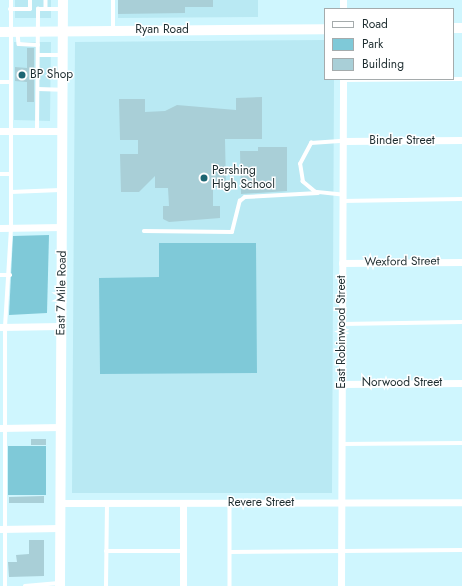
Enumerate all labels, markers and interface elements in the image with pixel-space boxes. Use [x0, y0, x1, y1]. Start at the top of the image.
legend [324, 8, 454, 80]
text: Road [362, 15, 388, 33]
street label: Ryan Road [135, 23, 189, 37]
text: Park [362, 35, 383, 53]
text: Building [362, 55, 404, 73]
place label: BP Shop [30, 68, 73, 82]
marker: BP Shop [17, 70, 27, 80]
street label: Binder Street [369, 134, 435, 148]
place label: Pershing High School [212, 164, 275, 192]
marker: Pershing High School [199, 173, 209, 183]
street label: East 7 Mile Road [54, 250, 70, 336]
street label: Wexford Street [364, 254, 440, 270]
street label: East Robinwood Street [335, 275, 349, 389]
street label: Norwood Street [362, 376, 442, 390]
street label: Revere Street [228, 496, 294, 510]

